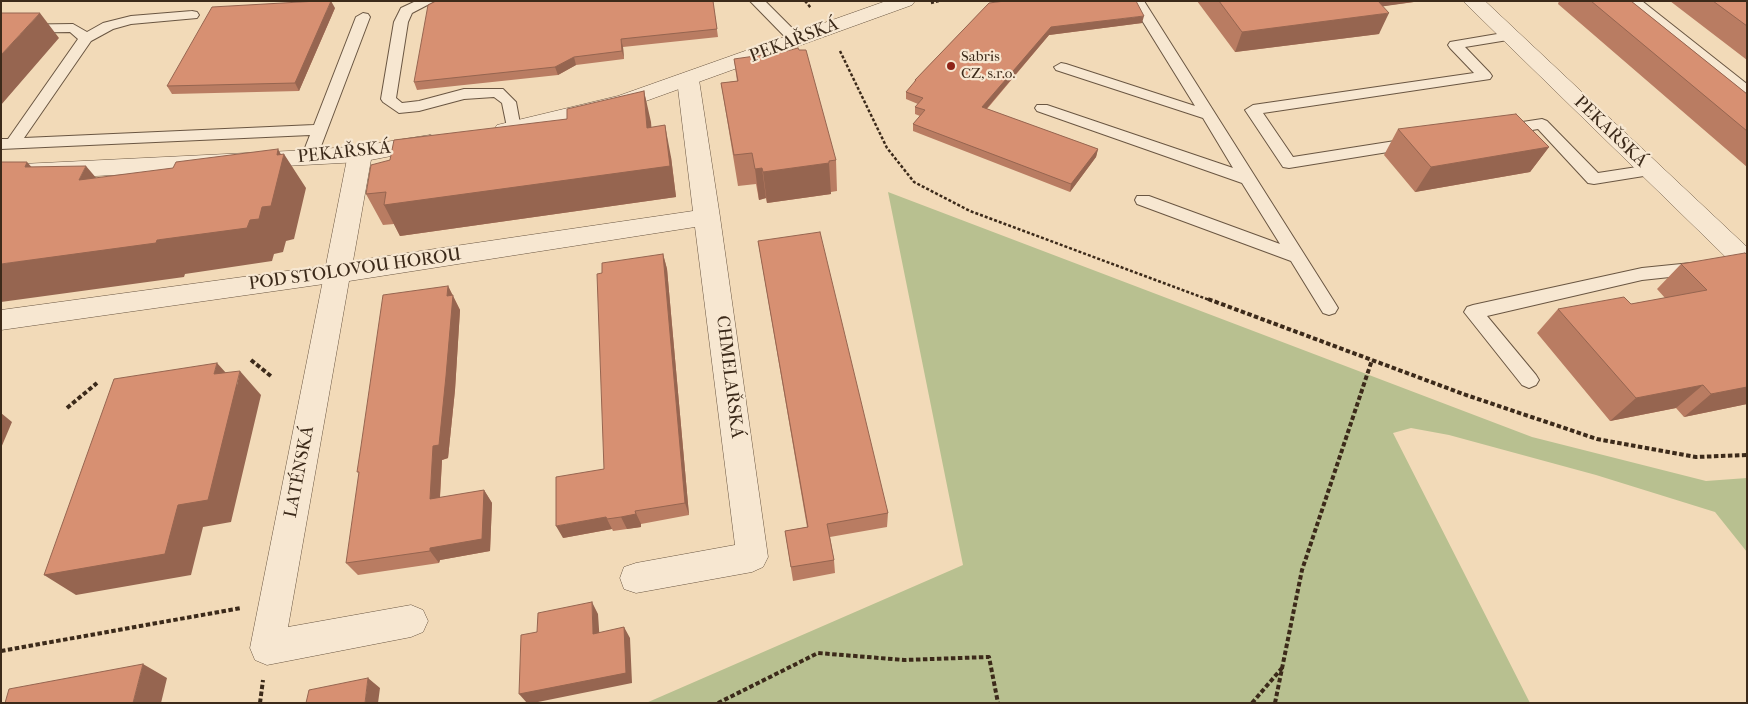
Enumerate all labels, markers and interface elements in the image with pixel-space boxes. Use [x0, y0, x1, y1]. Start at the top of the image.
street label: PEKAŘSKÁ [746, 14, 842, 68]
place label: Sabris CZ, s.r.o. [961, 48, 1015, 83]
marker: Sabris CZ, s.r.o. [945, 60, 957, 72]
street label: PEKAŘSKÁ [1569, 92, 1651, 172]
street label: PEKAŘSKÁ [296, 137, 392, 169]
street label: POD STOLOVOU HOROU [247, 244, 463, 296]
street label: CHMELAŘSKÁ [711, 314, 747, 440]
street label: LATÉNSKÁ [281, 424, 319, 520]

